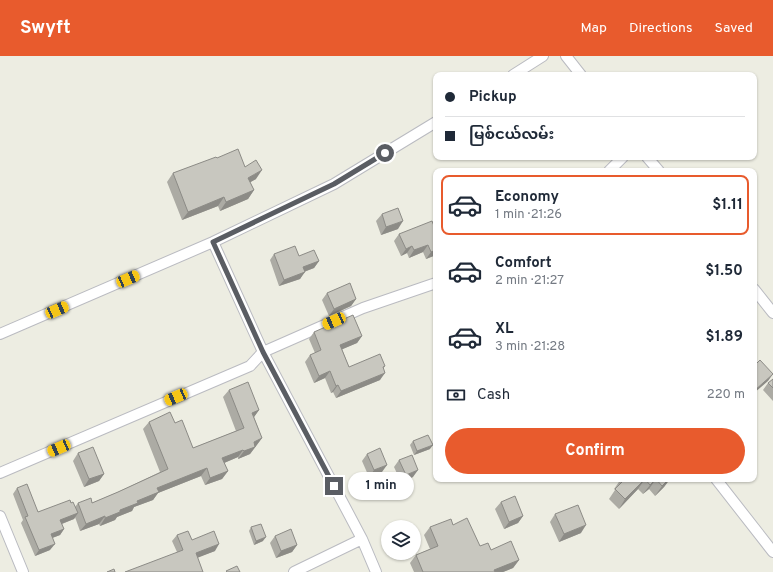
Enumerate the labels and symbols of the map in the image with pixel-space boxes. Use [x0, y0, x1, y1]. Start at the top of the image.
route start [376, 144, 394, 162]
car [115, 269, 141, 289]
car [44, 300, 70, 320]
car [321, 311, 347, 331]
car [163, 387, 189, 407]
car [46, 438, 72, 458]
callout: 1 min [348, 472, 414, 500]
route end [325, 477, 343, 495]

